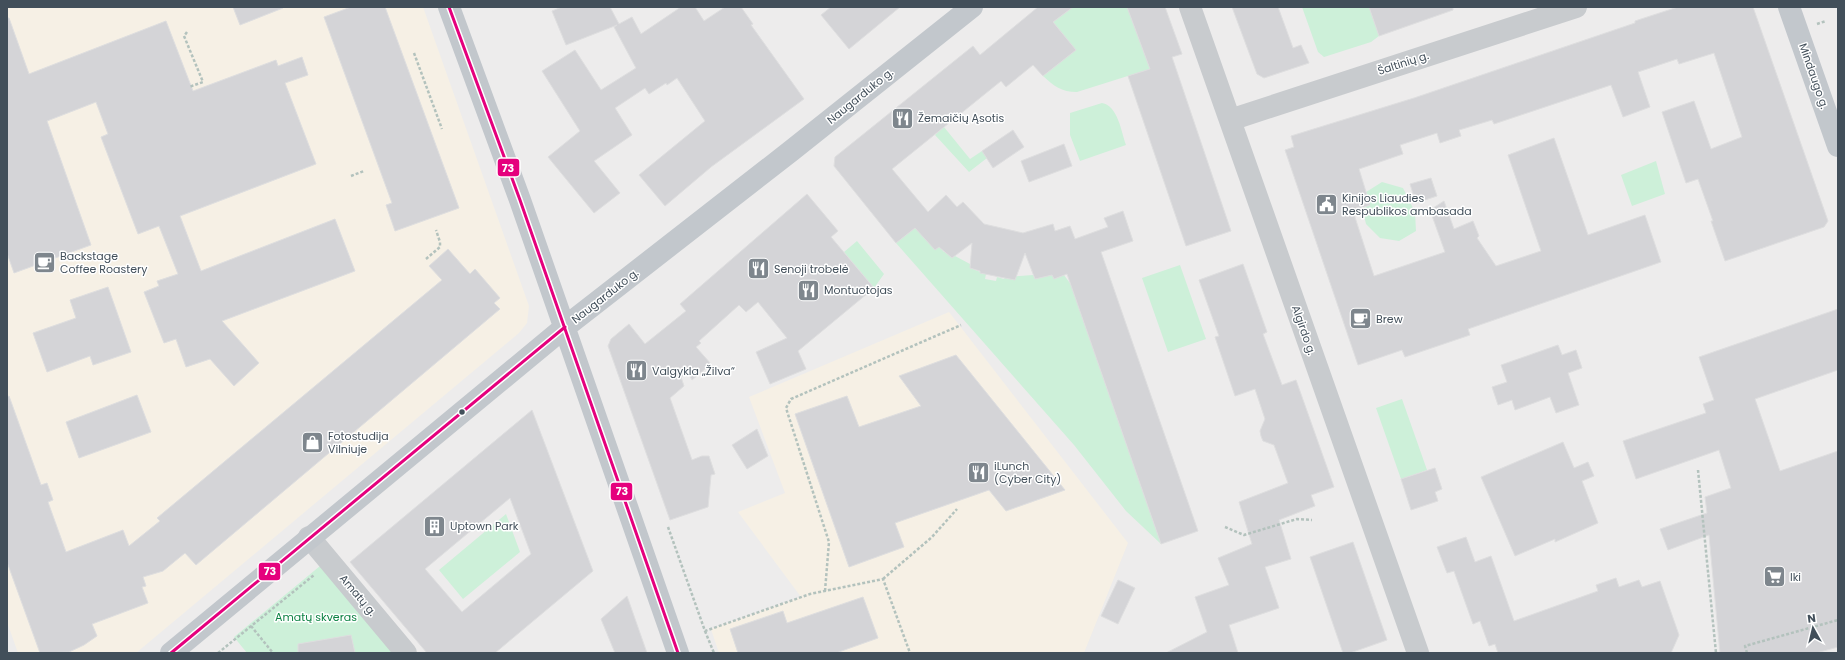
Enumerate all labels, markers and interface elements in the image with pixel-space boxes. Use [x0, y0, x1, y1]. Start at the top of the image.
street label: Mindaugo g. [1795, 41, 1833, 111]
street label: Šaltinių g. [1375, 47, 1431, 79]
street label: Naugarduko g. [823, 64, 897, 128]
restaurant icon: Žemaičių Ąsotis [889, 105, 915, 131]
place label: Žemaičių Ąsotis [918, 110, 1005, 126]
line badge: 73 [497, 158, 520, 177]
text: 73 [502, 160, 515, 176]
place label: Kinijos Liaudies Respublikos ambasada [1342, 190, 1472, 219]
public building icon: Kinijos Liaudies Respublikos ambasada [1314, 191, 1340, 217]
place label: Backstage Coffee Roastery [60, 248, 148, 277]
cafe icon: Backstage Coffee Roastery [31, 249, 57, 275]
restaurant icon: Senoji trobelė [745, 256, 771, 282]
place label: Senoji trobelė [774, 261, 849, 277]
street label: Naugarduko g. [568, 265, 642, 327]
restaurant icon: Montuotojas [795, 277, 821, 303]
place label: Montuotojas [824, 282, 893, 298]
street label: Algirdo g. [1288, 303, 1320, 357]
cafe icon: Brew [1348, 306, 1374, 332]
place label: Brew [1376, 311, 1403, 327]
restaurant icon: Valgykla „Žilva“ [623, 358, 649, 384]
place label: Valgykla „Žilva“ [652, 363, 735, 379]
unlabelled marker [457, 407, 467, 417]
place label: Fotostudija Vilniuje [328, 428, 389, 457]
shop icon: Fotostudija Vilniuje [300, 429, 326, 455]
place label: iLunch (Cyber City) [994, 458, 1061, 487]
restaurant icon: iLunch (Cyber City) [965, 459, 991, 485]
line badge: 73 [610, 482, 633, 501]
text: 73 [616, 483, 629, 499]
building icon: Uptown Park [422, 513, 448, 539]
place label: Uptown Park [450, 518, 519, 534]
line badge: 73 [258, 562, 281, 581]
text: 73 [264, 563, 277, 579]
supermarket icon: Iki [1762, 564, 1788, 590]
place label: Iki [1790, 569, 1801, 585]
street label: Amatų g. [336, 571, 380, 619]
north arrow [1793, 608, 1833, 648]
park label: Amatų skveras [275, 609, 357, 625]
text: N [1806, 610, 1817, 627]

